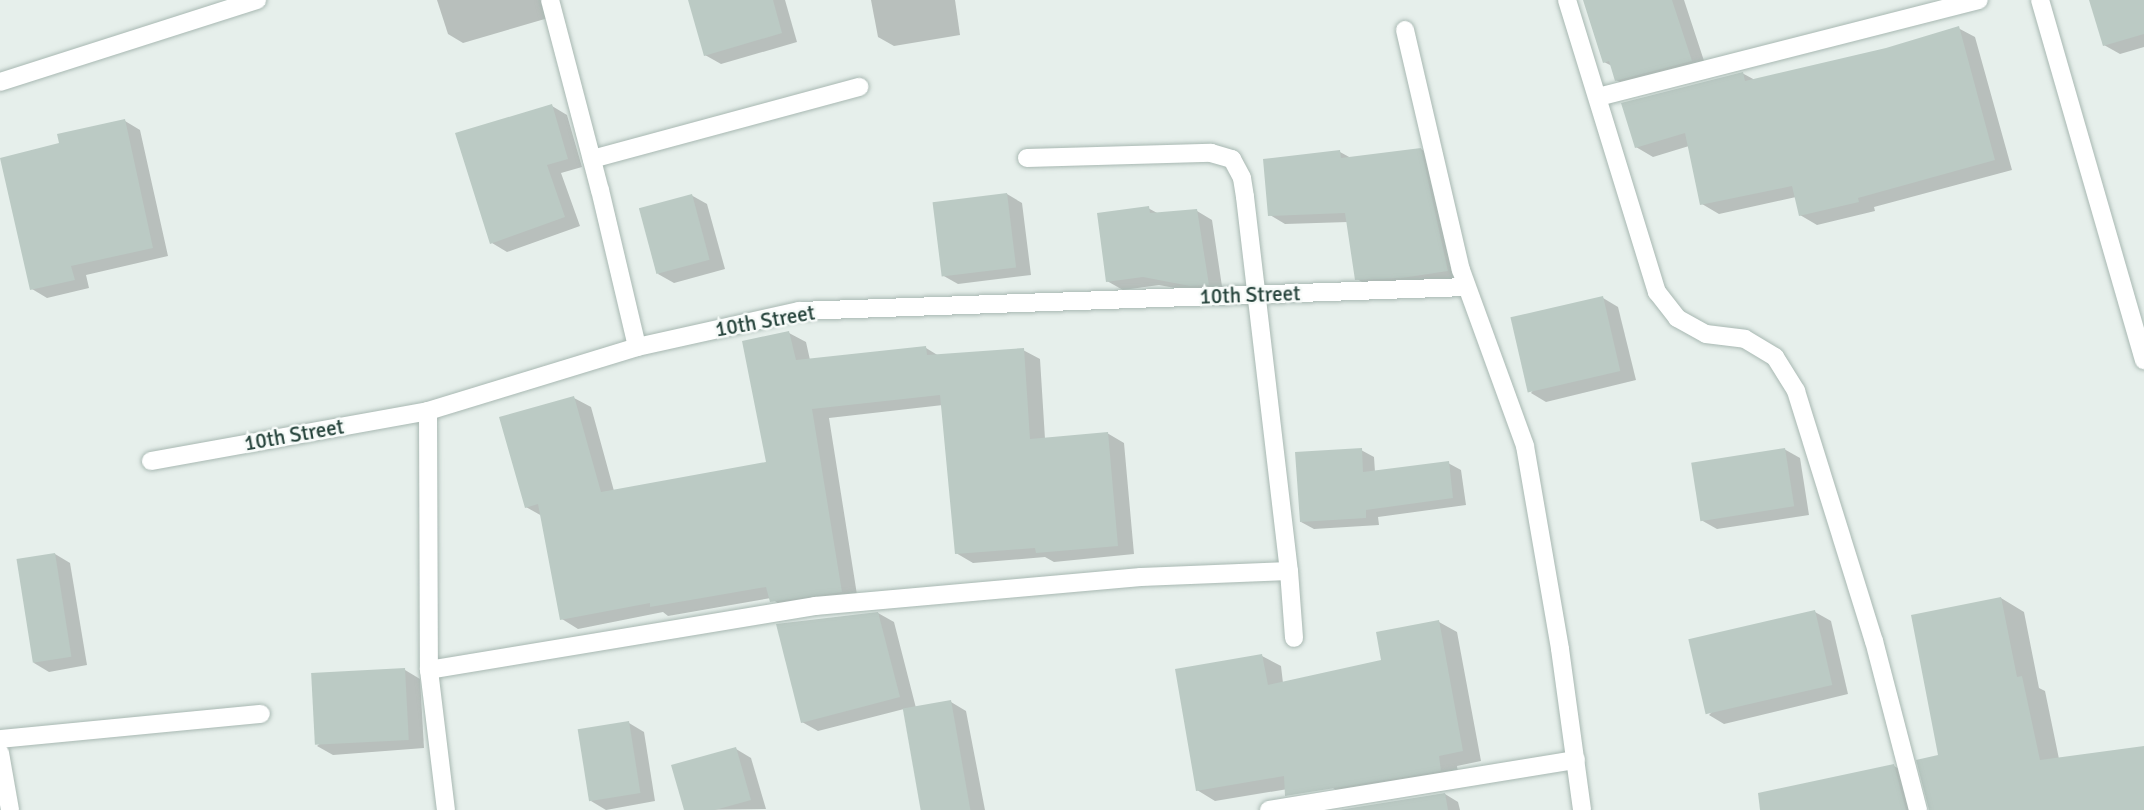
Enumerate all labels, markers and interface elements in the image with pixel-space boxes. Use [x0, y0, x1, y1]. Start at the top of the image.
street label: 10th Street [1199, 281, 1301, 309]
street label: 10th Street [713, 300, 817, 342]
street label: 10th Street [242, 414, 346, 456]

